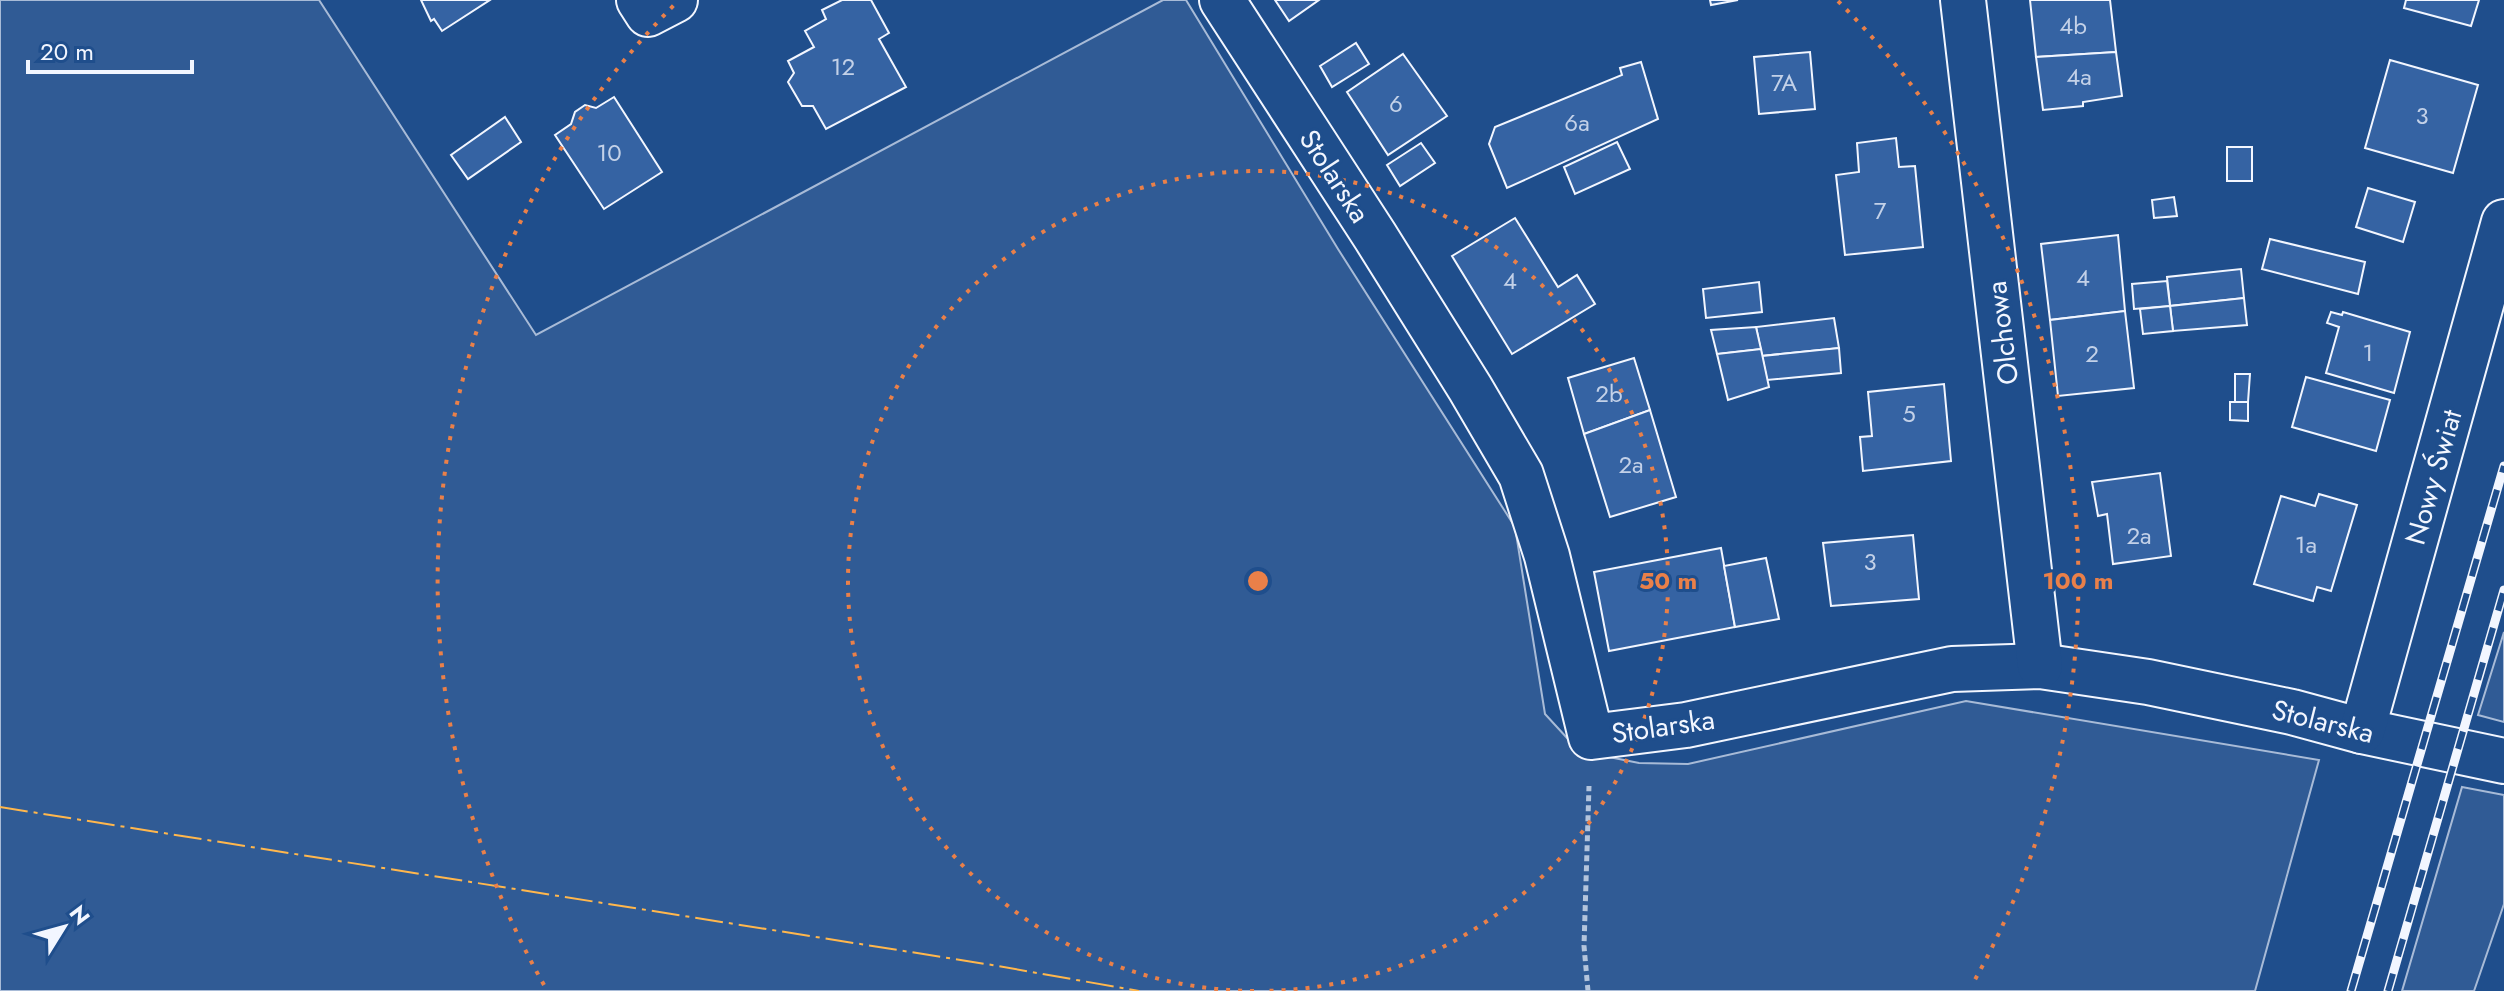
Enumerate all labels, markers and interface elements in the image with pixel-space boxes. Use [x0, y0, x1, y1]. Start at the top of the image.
house number: 4b [2059, 8, 2087, 43]
scale bar [28, 24, 192, 74]
text: 20 m [40, 34, 94, 69]
house number: 12 [831, 49, 855, 84]
house number: 4a [2066, 59, 2092, 94]
house number: 7A [1771, 65, 1797, 100]
house number: 6 [1389, 86, 1403, 121]
house number: 3 [2415, 98, 2429, 133]
house number: 6a [1564, 105, 1590, 140]
street label: Stolarska [1289, 122, 1380, 231]
house number: 10 [596, 135, 622, 170]
house number: 7 [1874, 193, 1887, 228]
house number: 4 [2076, 260, 2090, 295]
house number: 4 [1503, 263, 1517, 298]
street label: Olchowa [1976, 279, 2029, 387]
house number: 1 [2363, 335, 2373, 370]
house number: 2 [2085, 336, 2099, 371]
house number: 2b [1595, 376, 1623, 411]
house number: 5 [1902, 396, 1916, 431]
street label: Nowy Świat [2395, 404, 2472, 550]
house number: 2a [1618, 447, 1644, 482]
house number: 2a [2126, 518, 2152, 553]
house number: 1a [2295, 527, 2317, 562]
house number: 3 [1863, 544, 1877, 579]
text: 50 m [1639, 563, 1697, 598]
text: 100 m [2043, 563, 2113, 598]
centre of rings [1244, 567, 1272, 595]
street label: Stolarska [2267, 689, 2378, 754]
street label: Stolarska [1609, 699, 1717, 754]
north arrow [24, 887, 104, 967]
text: N [62, 898, 98, 932]

